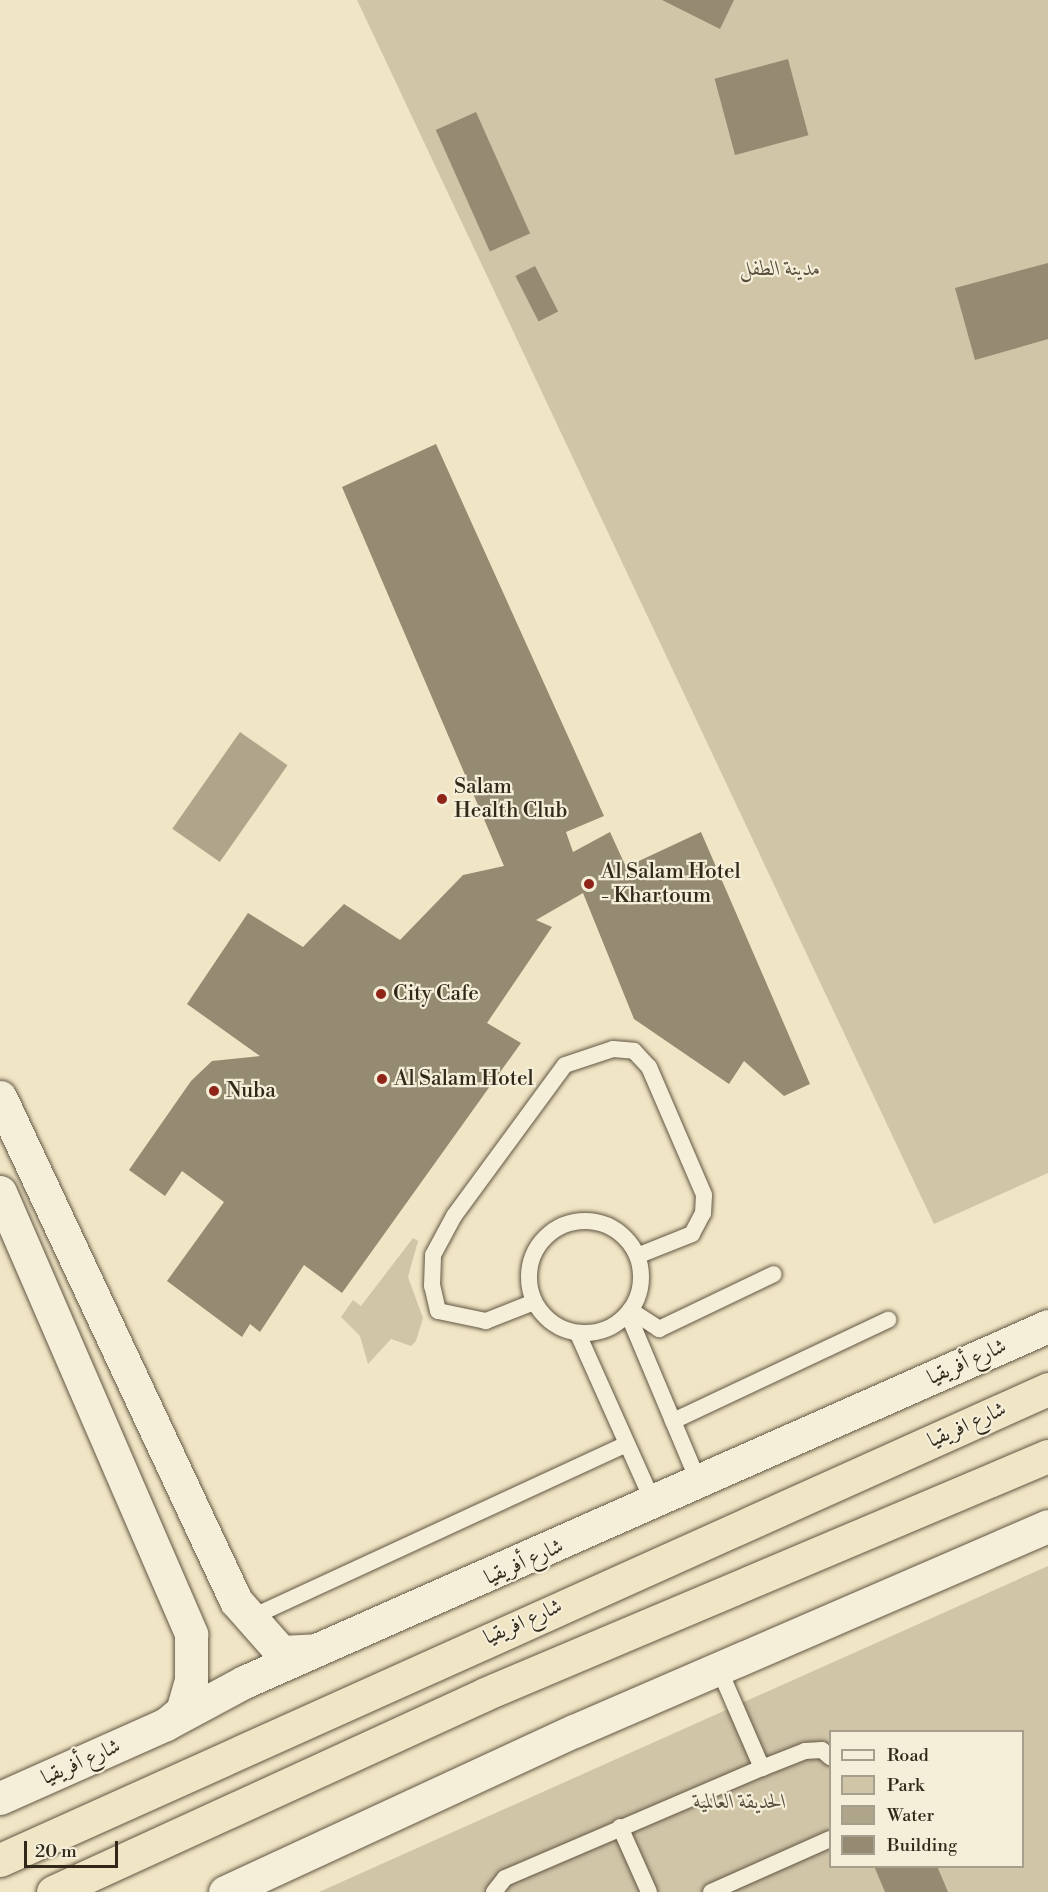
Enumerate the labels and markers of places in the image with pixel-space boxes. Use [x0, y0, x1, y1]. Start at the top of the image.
place label: Salam Health Club [454, 774, 567, 824]
marker: Salam Health Club [435, 792, 449, 806]
place label: Al Salam Hotel - Khartoum [601, 859, 741, 909]
marker: Al Salam Hotel - Khartoum [582, 877, 596, 891]
place label: City Cafe [393, 981, 479, 1007]
marker: City Cafe [374, 987, 388, 1001]
place label: Al Salam Hotel [394, 1066, 534, 1092]
marker: Al Salam Hotel [375, 1072, 389, 1086]
place label: Nuba [226, 1078, 276, 1104]
marker: Nuba [207, 1084, 221, 1098]

